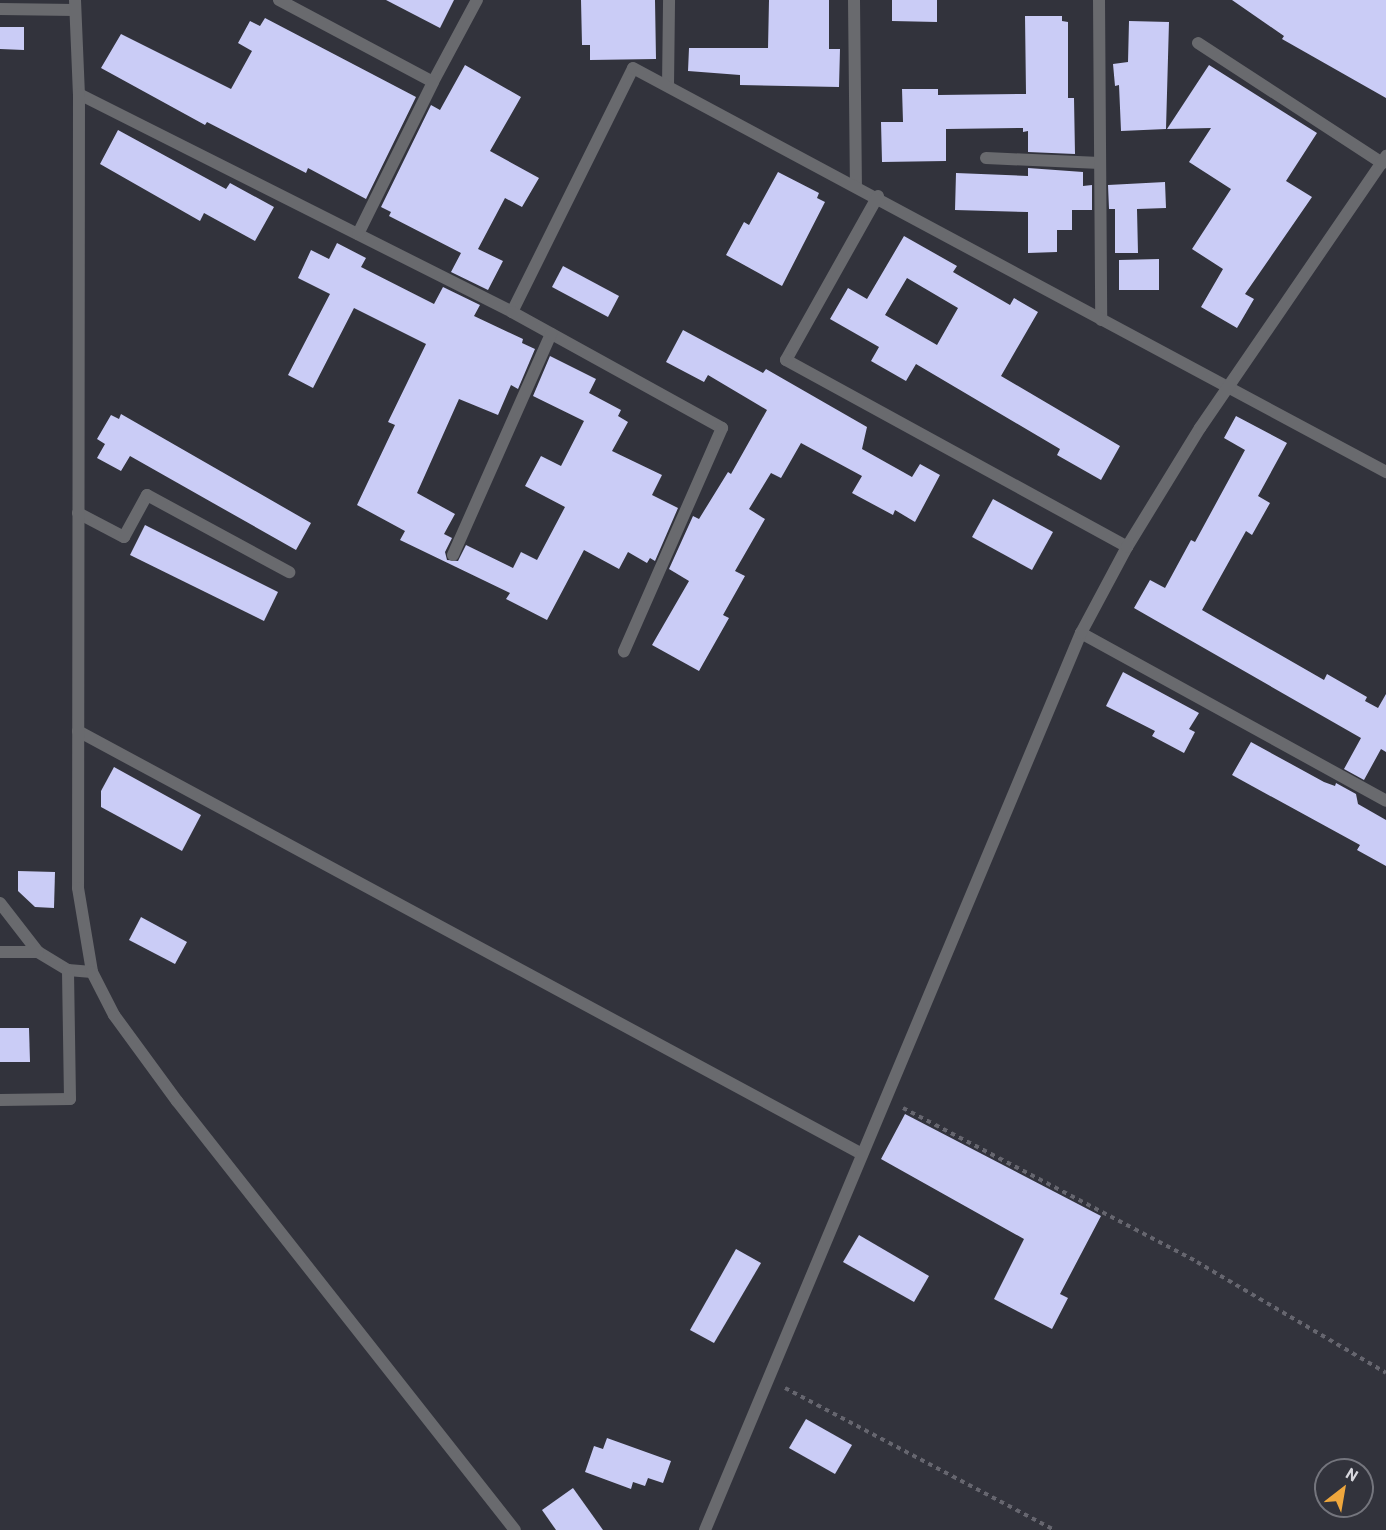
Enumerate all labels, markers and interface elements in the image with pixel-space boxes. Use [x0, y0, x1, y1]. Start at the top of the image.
north arrow [1314, 1458, 1374, 1518]
text: N [1343, 1463, 1362, 1485]

